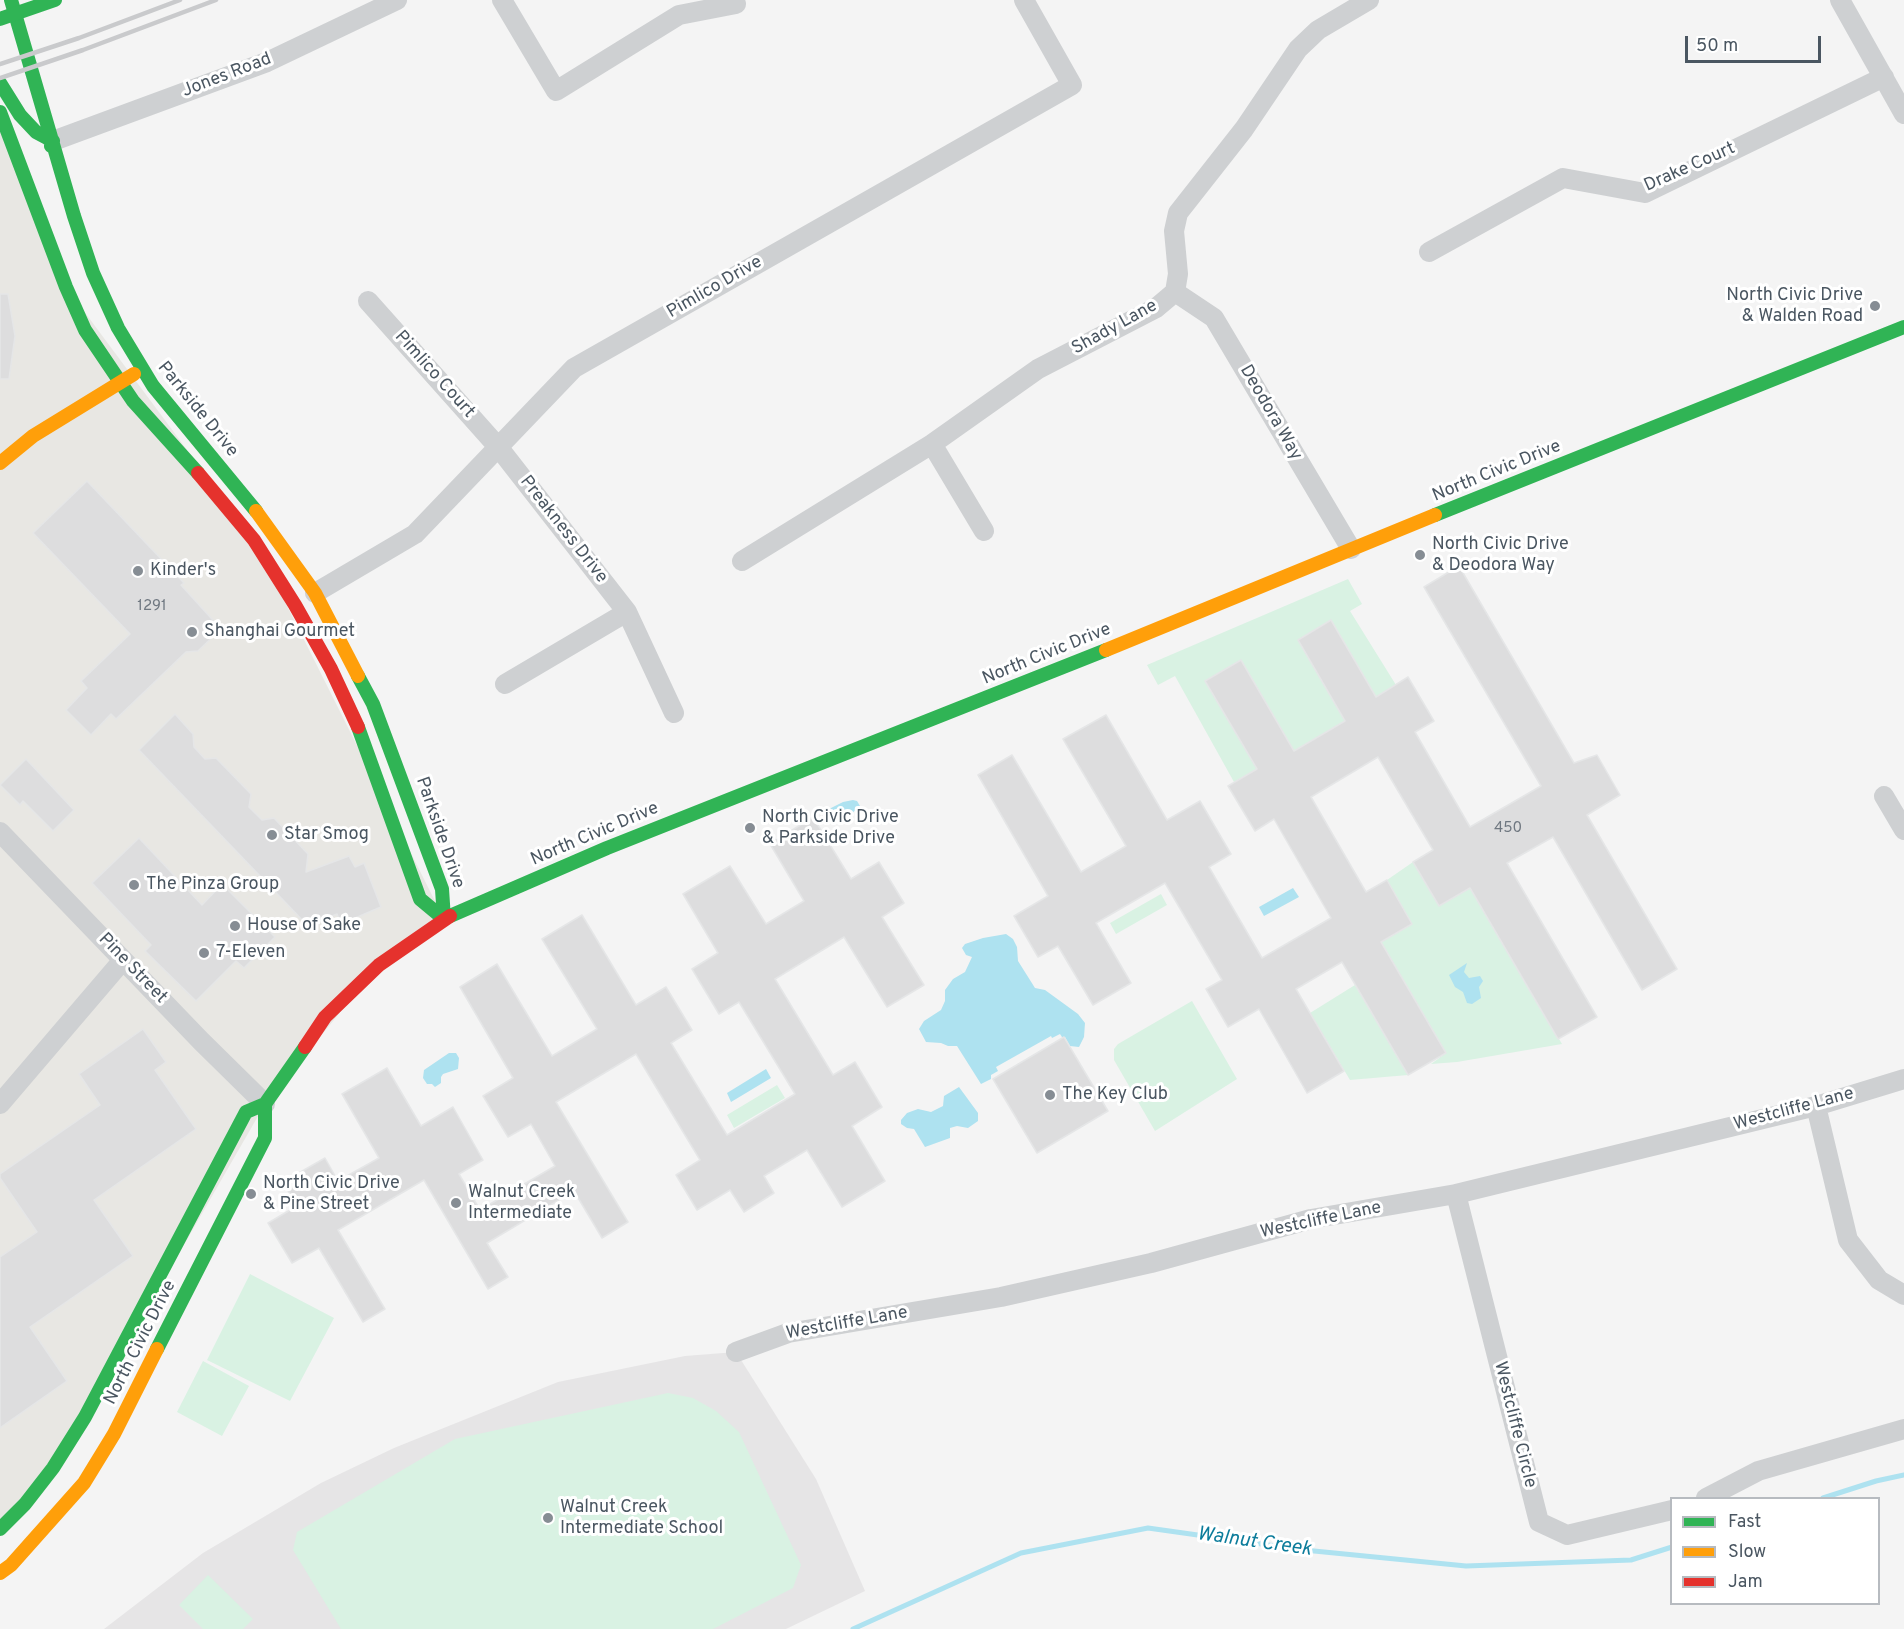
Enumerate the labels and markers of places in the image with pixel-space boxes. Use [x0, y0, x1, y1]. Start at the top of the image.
place label: North Civic Drive & Walden Road [1726, 285, 1863, 328]
marker: North Civic Drive & Walden Road [1868, 299, 1882, 313]
place label: North Civic Drive & Deodora Way [1432, 534, 1569, 576]
marker: North Civic Drive & Deodora Way [1413, 548, 1427, 562]
place label: Kinder's [150, 560, 216, 582]
marker: Kinder's [131, 564, 145, 578]
place label: Shanghai Gourmet [204, 621, 355, 643]
marker: Shanghai Gourmet [185, 625, 199, 639]
place label: North Civic Drive & Parkside Drive [762, 807, 899, 850]
marker: North Civic Drive & Parkside Drive [743, 821, 757, 835]
place label: Star Smog [284, 824, 369, 846]
marker: Star Smog [265, 828, 279, 842]
place label: The Pinza Group [146, 874, 279, 896]
marker: The Pinza Group [127, 878, 141, 892]
place label: House of Sake [247, 915, 361, 937]
marker: House of Sake [228, 919, 242, 933]
place label: 7-Eleven [216, 942, 285, 964]
marker: 7-Eleven [197, 946, 211, 960]
place label: The Key Club [1062, 1084, 1168, 1106]
marker: The Key Club [1043, 1088, 1057, 1102]
place label: North Civic Drive & Pine Street [263, 1173, 400, 1216]
place label: Walnut Creek Intermediate [468, 1182, 576, 1224]
marker: North Civic Drive & Pine Street [244, 1187, 258, 1201]
marker: Walnut Creek Intermediate [449, 1196, 463, 1210]
place label: Walnut Creek Intermediate School [560, 1497, 723, 1540]
marker: Walnut Creek Intermediate School [541, 1511, 555, 1525]

